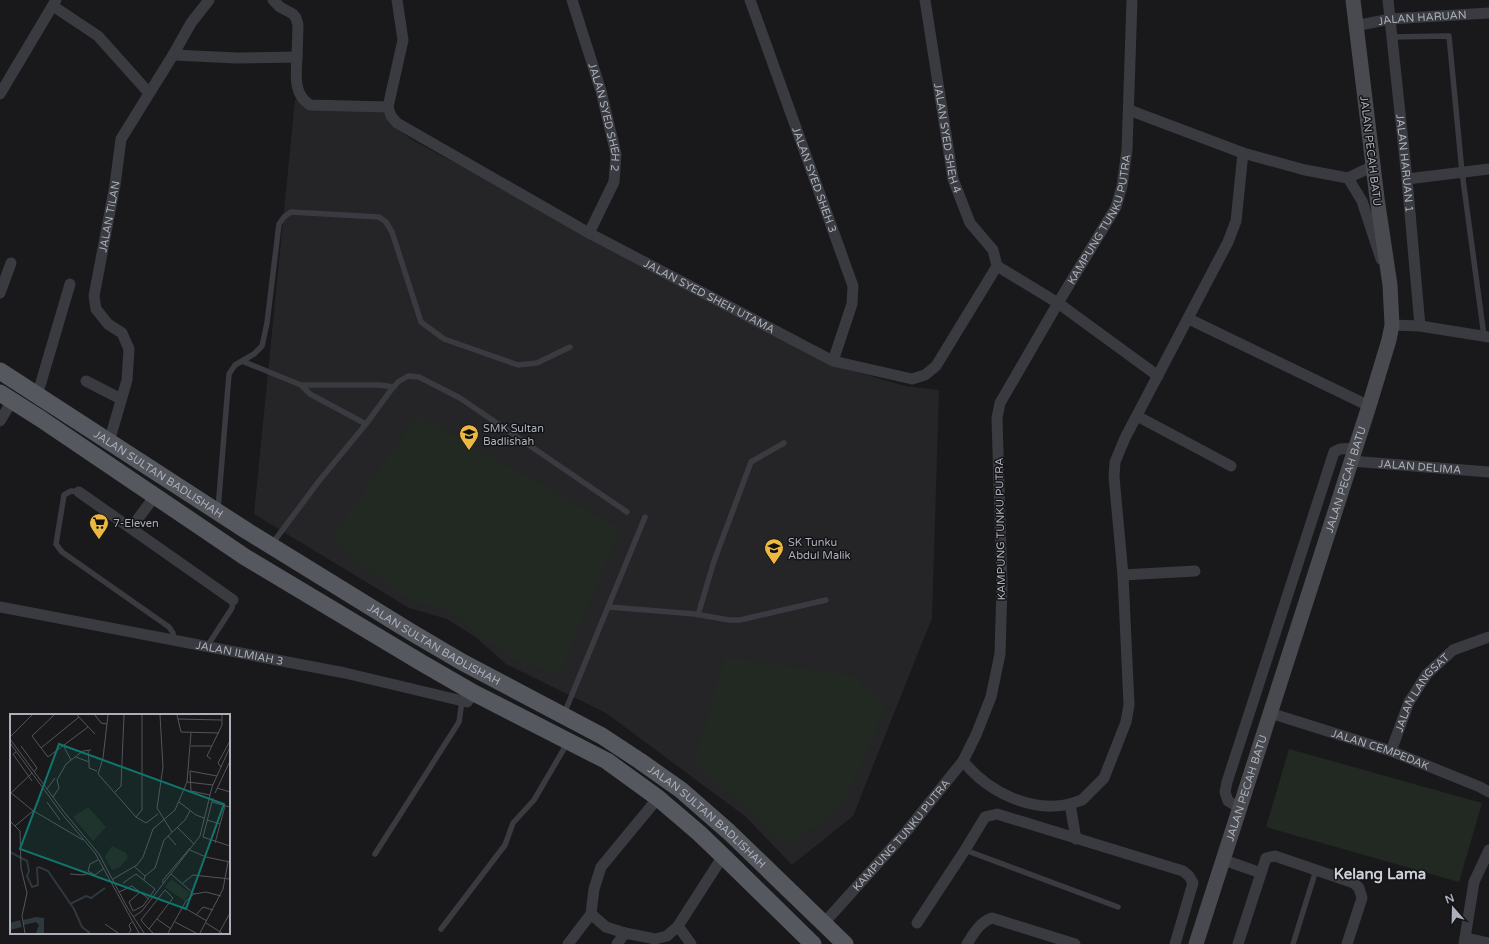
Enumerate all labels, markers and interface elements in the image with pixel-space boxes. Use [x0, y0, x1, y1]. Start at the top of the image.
street label: JALAN HARUAN [1377, 8, 1467, 28]
street label: JALAN SYED SHEH 2 [585, 61, 622, 172]
street label: JALAN SYED SHEH 4 [931, 82, 964, 195]
street label: JALAN PECAH BATU [1357, 95, 1384, 207]
street label: JALAN HARUAN 1 [1393, 113, 1416, 213]
street label: JALAN SYED SHEH 3 [789, 125, 839, 235]
street label: KAMPUNG TUNKU PUTRA [1065, 153, 1133, 287]
street label: JALAN TILAN [96, 180, 123, 253]
street label: JALAN SYED SHEH UTAMA [641, 257, 777, 336]
place label: SMK Sultan Badlishah [483, 422, 544, 448]
school or university icon: SMK Sultan Badlishah [458, 423, 480, 451]
street label: JALAN PECAH BATU [1323, 425, 1369, 534]
street label: JALAN SULTAN BADLISHAH [91, 428, 225, 521]
street label: JALAN DELIMA [1378, 457, 1462, 477]
street label: KAMPUNG TUNKU PUTRA [993, 458, 1008, 600]
supermarket icon: 7-Eleven [88, 512, 110, 540]
place label: 7-Eleven [113, 517, 159, 530]
place label: SK Tunku Abdul Malik [788, 536, 851, 562]
school or university icon: SK Tunku Abdul Malik [763, 537, 785, 565]
street label: JALAN SULTAN BADLISHAH [365, 601, 502, 688]
street label: JALAN ILMIAH 3 [195, 639, 285, 668]
street label: JALAN LANGSAT [1393, 651, 1452, 734]
inset map [10, 714, 230, 934]
street label: JALAN CEMPEDAK [1329, 727, 1431, 773]
street label: JALAN PECAH BATU [1223, 733, 1270, 843]
street label: JALAN SULTAN BADLISHAH [645, 763, 768, 871]
street label: KAMPUNG TUNKU PUTRA [850, 777, 953, 894]
district label: Kelang Lama [1334, 865, 1426, 884]
north arrow [1433, 888, 1473, 928]
text: N [1443, 891, 1456, 907]

